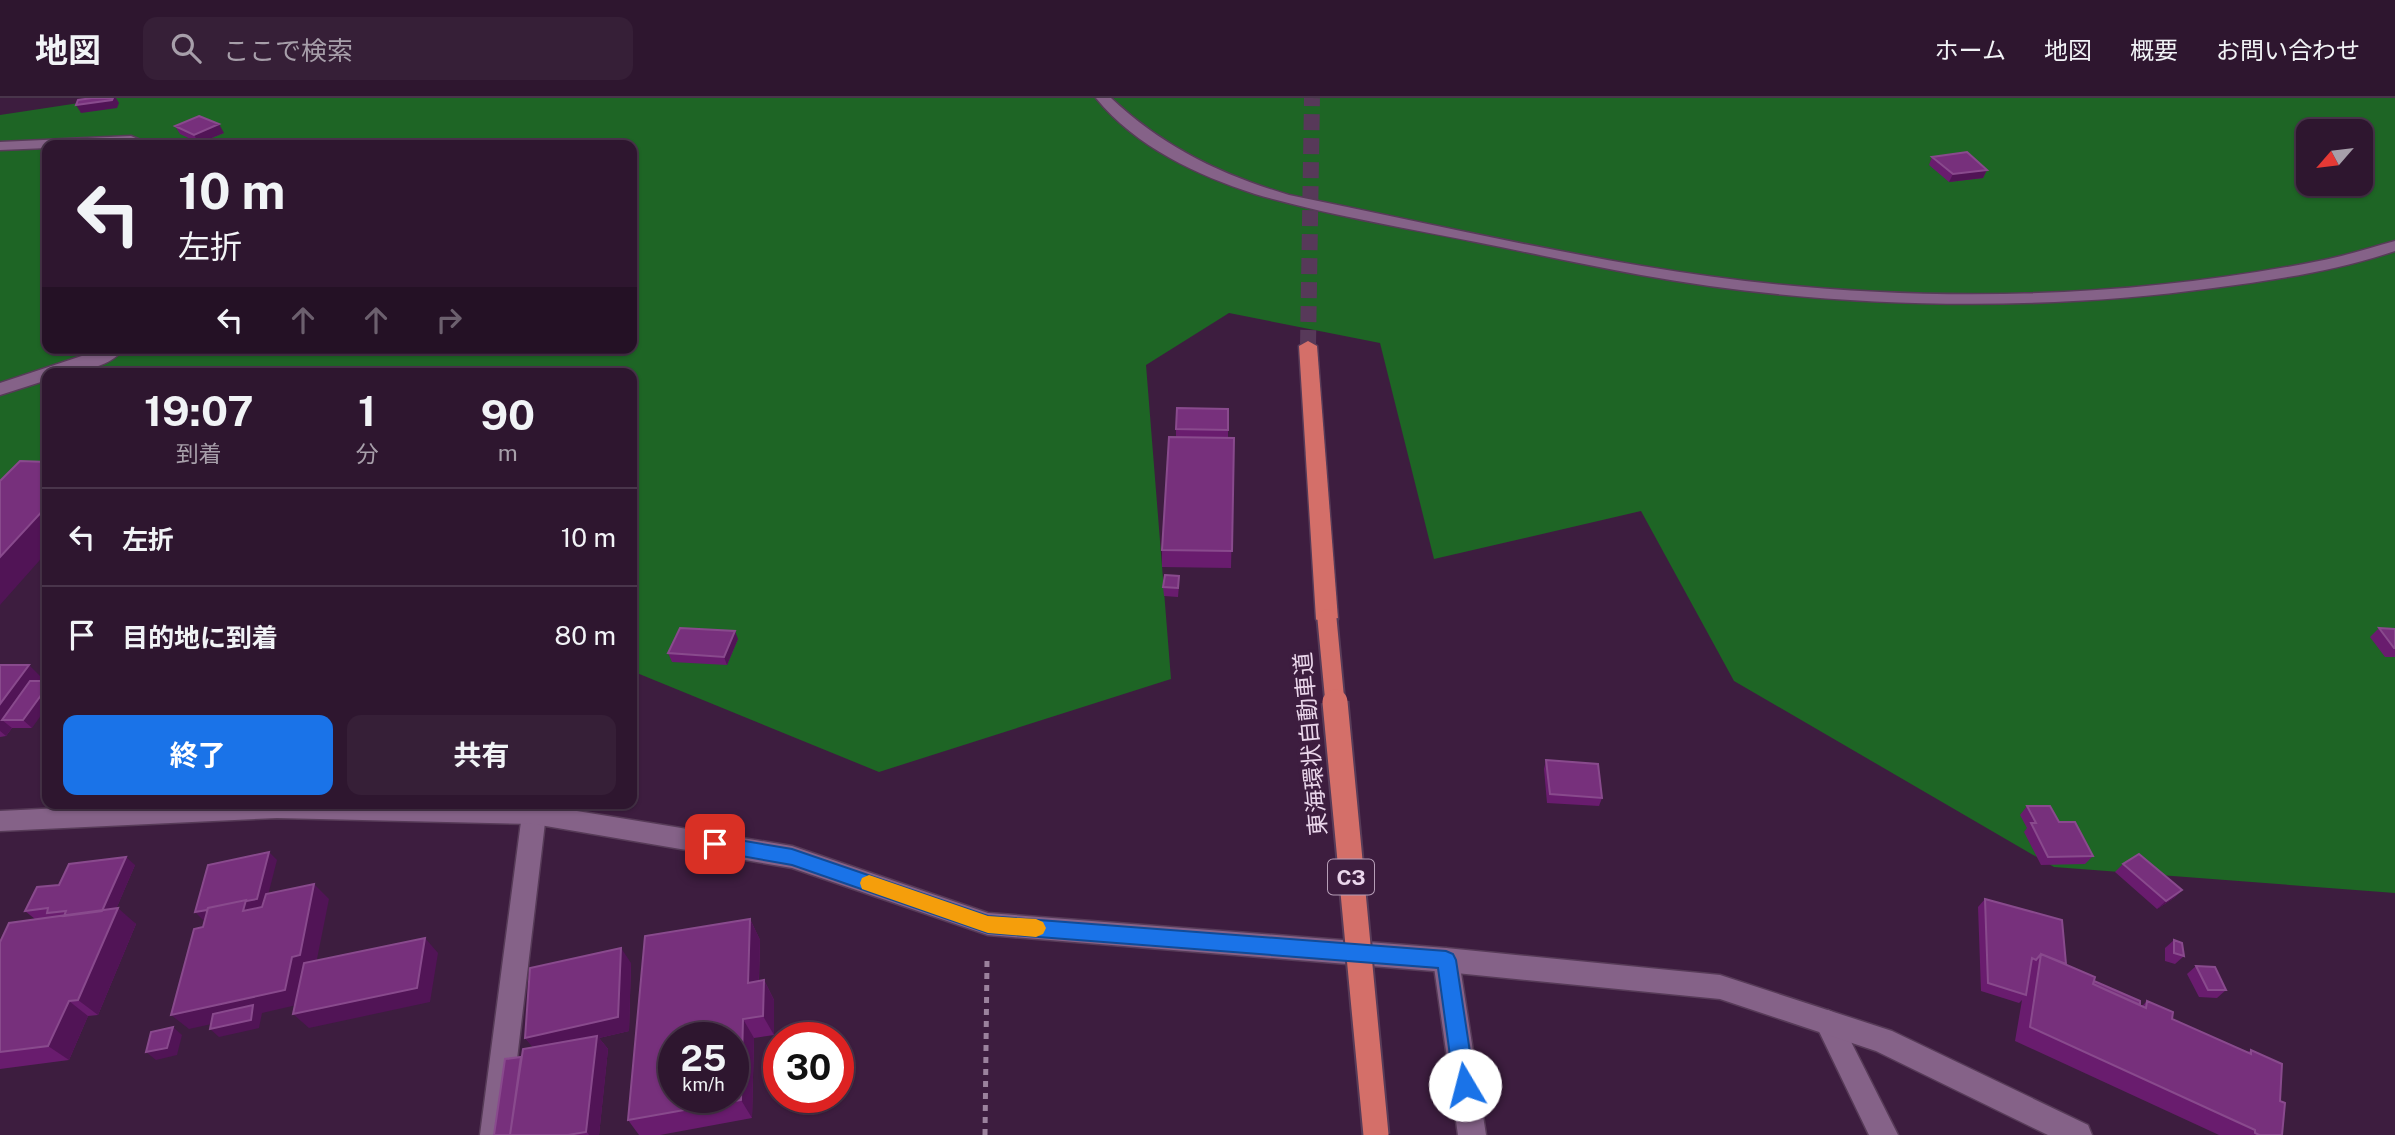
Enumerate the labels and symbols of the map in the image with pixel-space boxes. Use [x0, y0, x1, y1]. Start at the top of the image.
north arrow [2296, 119, 2373, 196]
street label: 東海環状自動車道 [1289, 651, 1331, 837]
pin [685, 814, 745, 874]
road number: C3 [1328, 860, 1374, 894]
speed limit sign: 30 [763, 1022, 854, 1113]
position arrow [1428, 1048, 1502, 1122]

